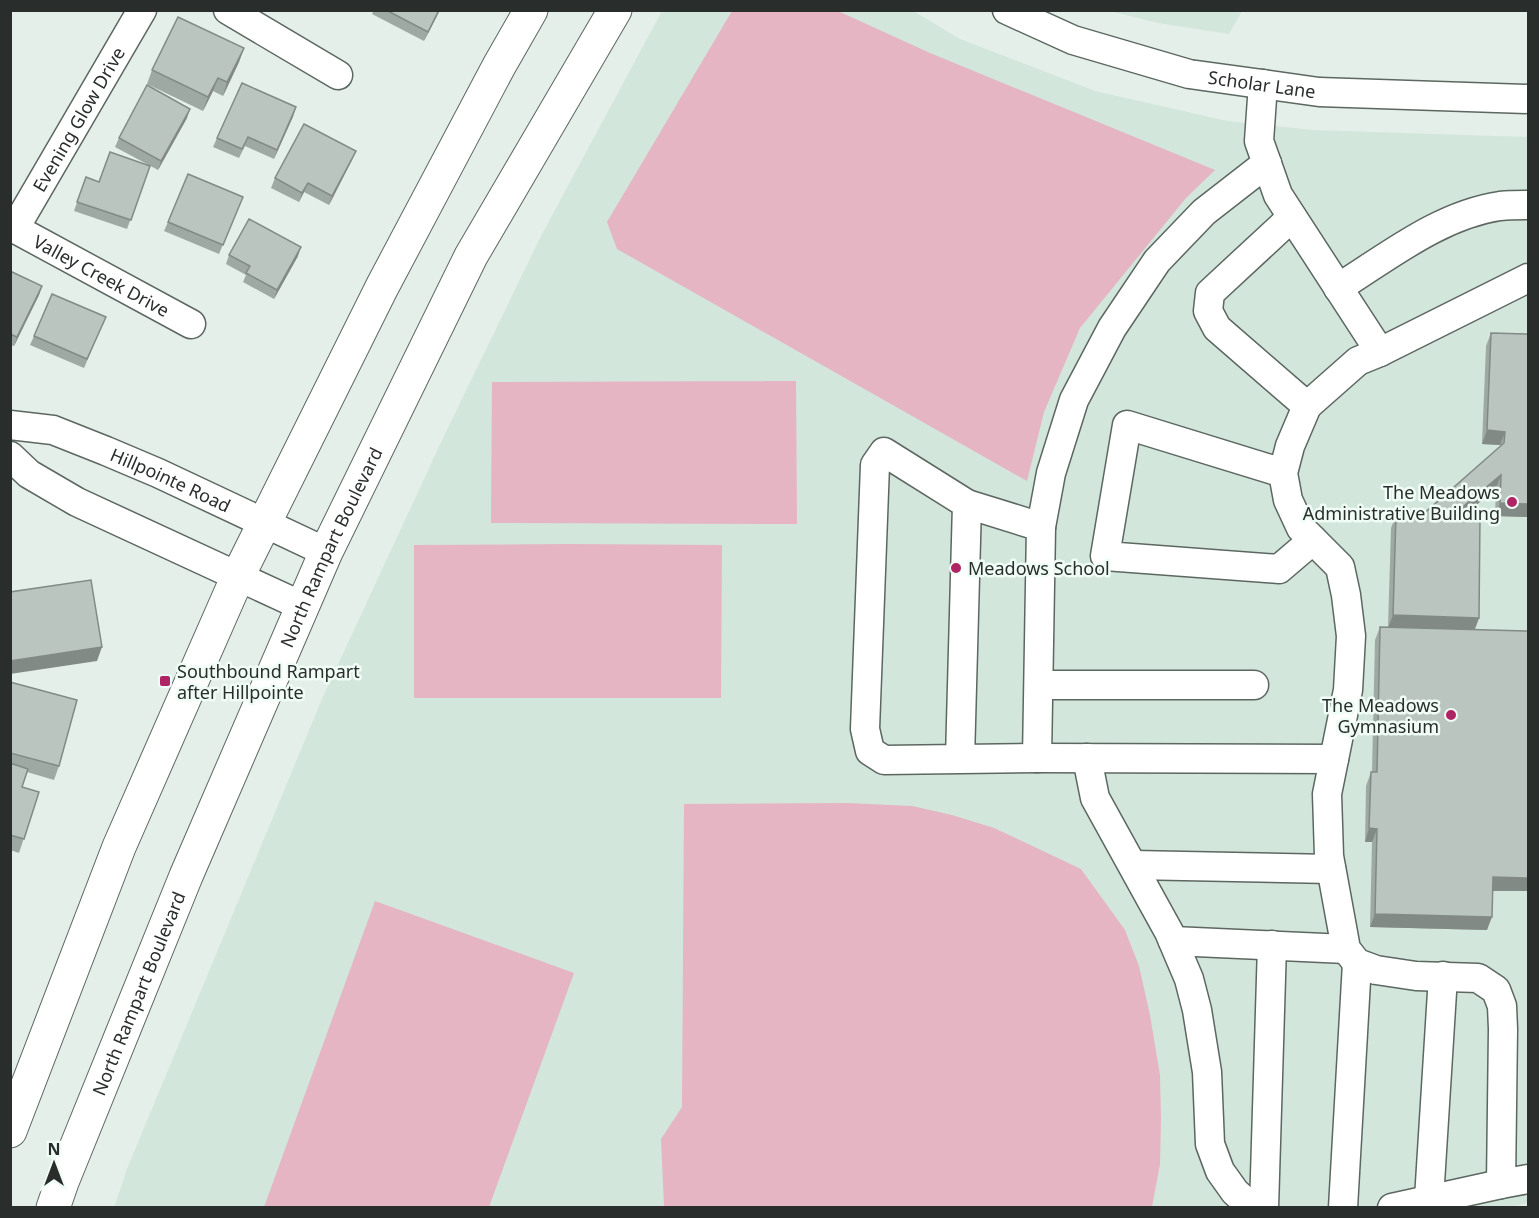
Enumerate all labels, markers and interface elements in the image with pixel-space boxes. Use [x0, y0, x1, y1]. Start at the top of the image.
street label: Evening Glow Drive [27, 42, 130, 196]
street label: Scholar Lane [1207, 65, 1317, 103]
street label: Valley Creek Drive [29, 229, 174, 322]
street label: Hillpointe Road [107, 442, 235, 518]
street label: North Rampart Boulevard [274, 443, 388, 651]
place label: The Meadows Administrative Building [1303, 480, 1500, 525]
marker: The Meadows Administrative Building [1505, 495, 1519, 509]
place label: Meadows School [968, 556, 1110, 580]
marker: Meadows School [949, 561, 963, 575]
place label: Southbound Rampart after Hillpointe [177, 659, 360, 704]
marker: Southbound Rampart after Hillpointe [158, 674, 172, 688]
place label: The Meadows Gymnasium [1322, 693, 1439, 738]
marker: The Meadows Gymnasium [1444, 708, 1458, 722]
street label: North Rampart Boulevard [86, 888, 190, 1099]
north arrow [24, 1134, 84, 1194]
text: N [47, 1138, 61, 1160]

